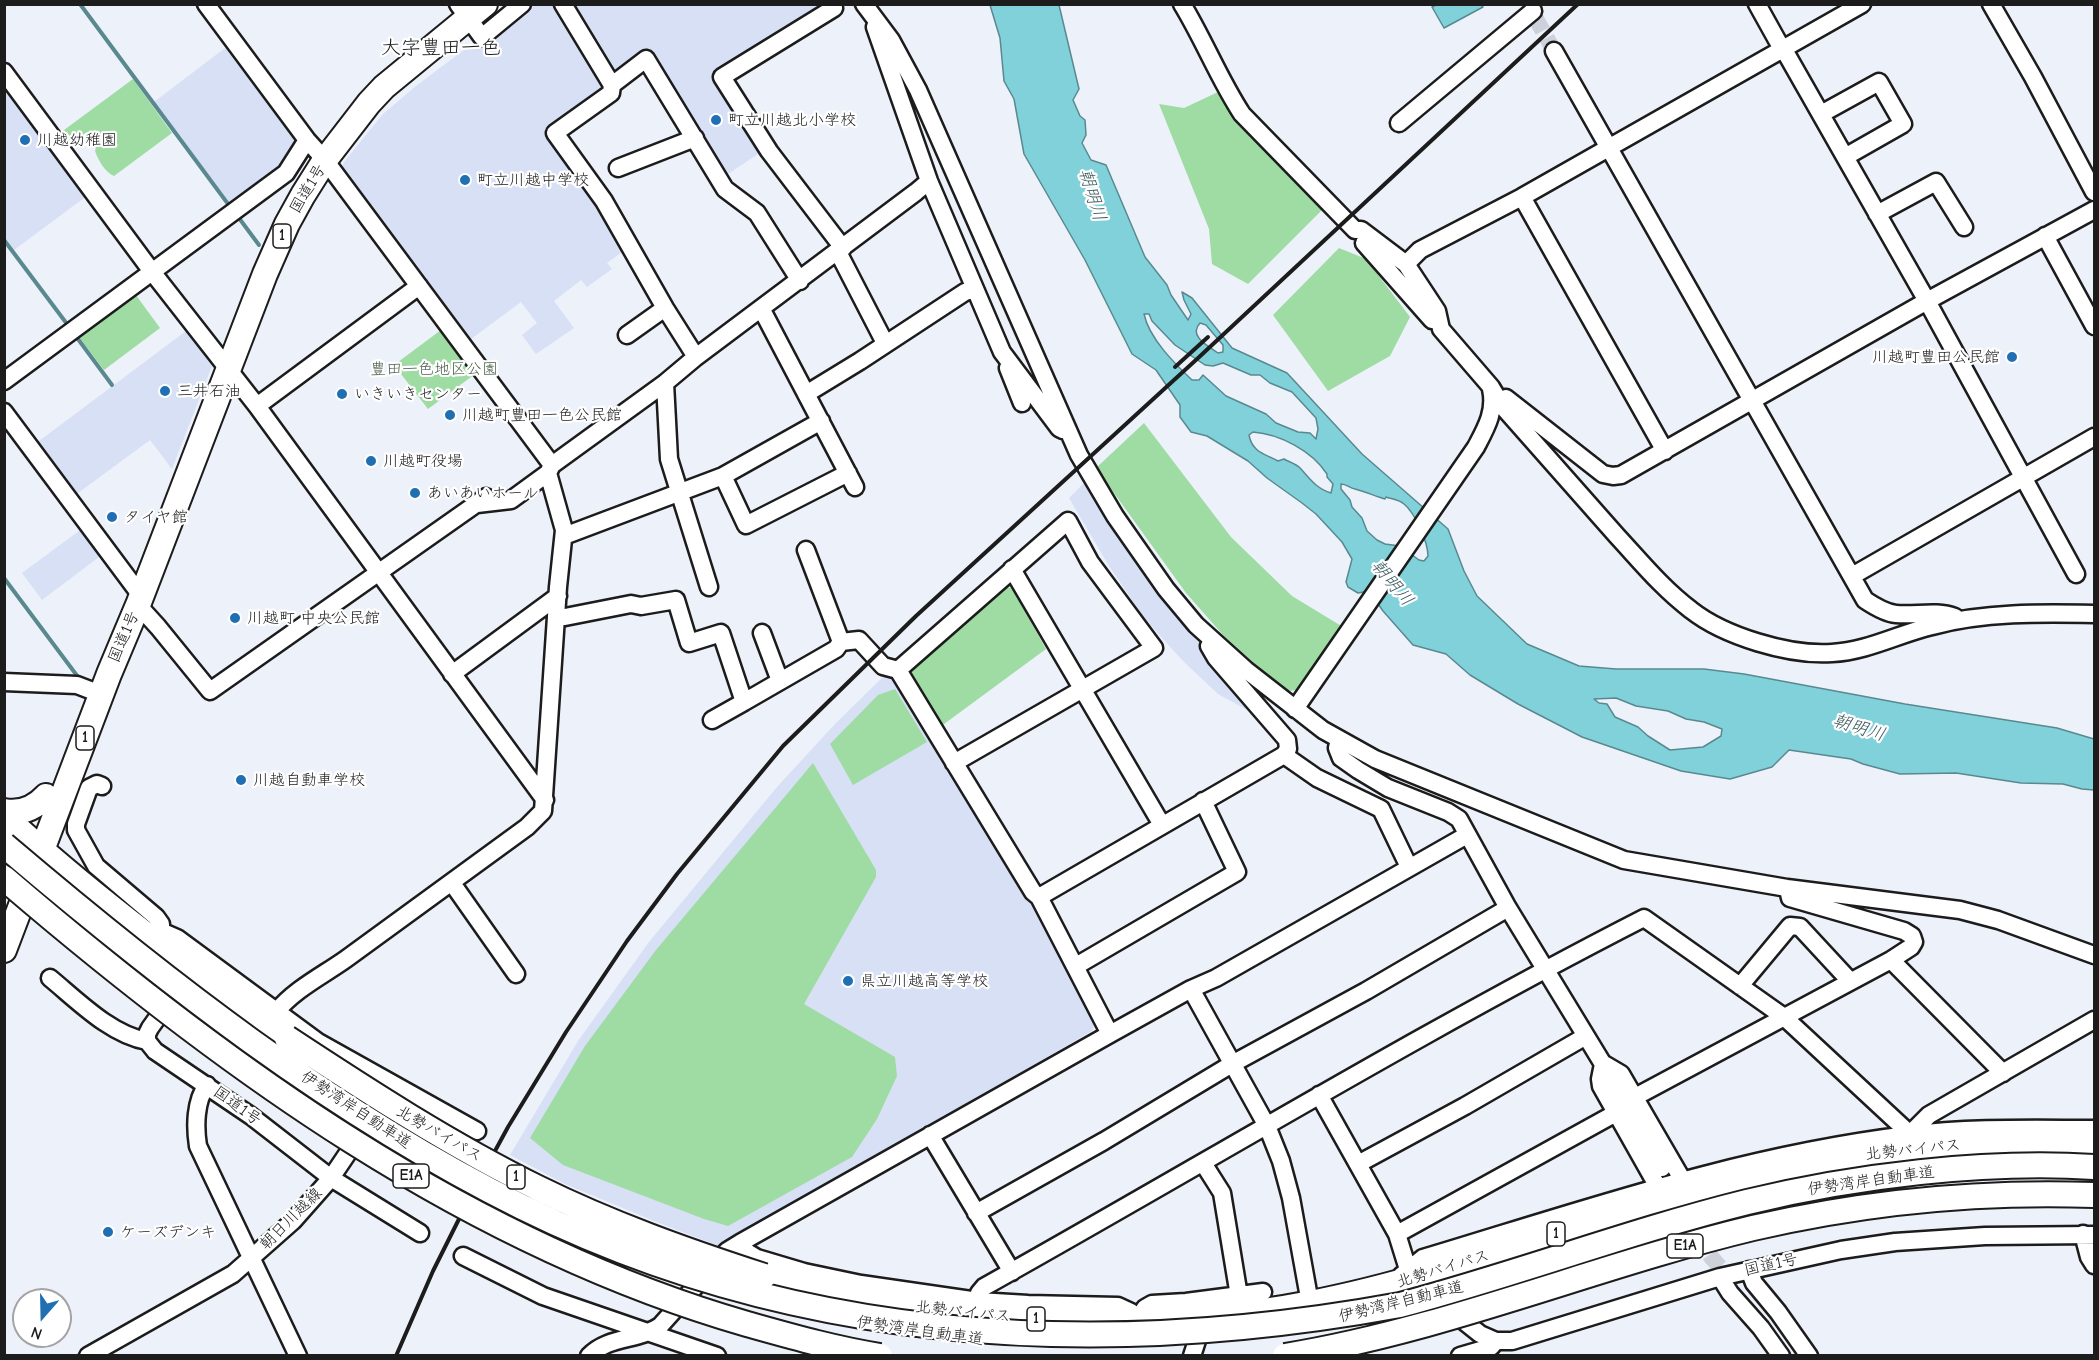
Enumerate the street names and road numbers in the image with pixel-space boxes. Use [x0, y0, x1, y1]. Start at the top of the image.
street label: 国道1号 [286, 161, 330, 217]
road number: 1 [273, 224, 291, 248]
street label: 国道1号 [105, 608, 143, 666]
road number: 1 [76, 726, 94, 750]
street label: 伊勢湾岸自動車道 [297, 1067, 415, 1153]
street label: 国道1号 [209, 1082, 265, 1130]
street label: 北勢バイパス [393, 1102, 485, 1166]
street label: 北勢バイパス [1864, 1135, 1962, 1165]
street label: 伊勢湾岸自動車道 [1806, 1163, 1936, 1199]
road number: E1A [393, 1164, 429, 1188]
road number: 1 [507, 1165, 525, 1189]
street label: 朝日川越線 [256, 1184, 326, 1254]
road number: 1 [1547, 1222, 1565, 1246]
road number: E1A [1667, 1234, 1703, 1258]
street label: 北勢バイパス [1394, 1246, 1492, 1292]
street label: 国道1号 [1742, 1250, 1800, 1280]
street label: 伊勢湾岸自動車道 [1337, 1277, 1465, 1327]
street label: 北勢バイパス [914, 1297, 1012, 1327]
road number: 1 [1027, 1307, 1045, 1331]
street label: 伊勢湾岸自動車道 [855, 1313, 985, 1349]

